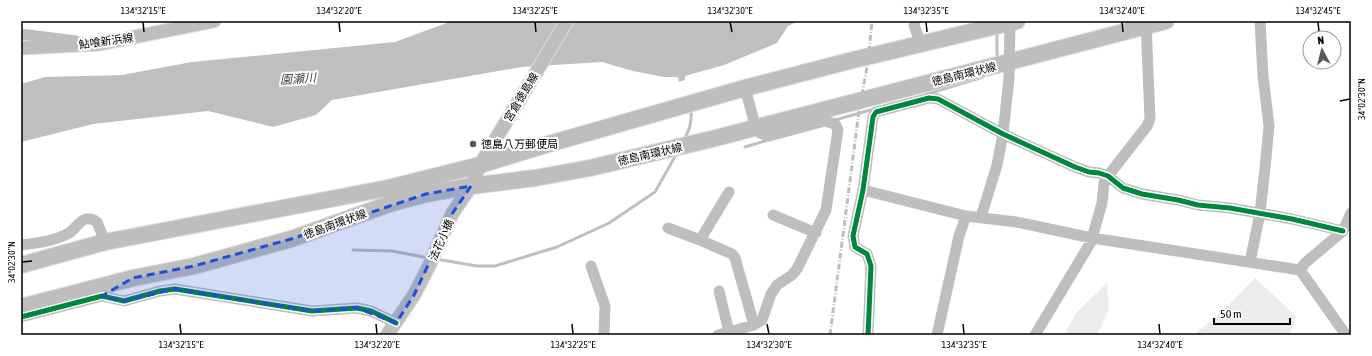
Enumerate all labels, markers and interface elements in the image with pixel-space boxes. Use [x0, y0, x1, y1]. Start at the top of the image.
text: 134°32'15"E [121, 5, 166, 16]
text: 134°32'20"E [317, 5, 362, 16]
text: 134°32'25"E [513, 5, 558, 16]
text: 134°32'30"E [708, 5, 753, 16]
text: 134°32'35"E [904, 5, 949, 16]
text: 134°32'40"E [1100, 5, 1145, 16]
text: 134°32'45"E [1296, 5, 1341, 16]
north arrow [1302, 30, 1342, 70]
street label: 鮎喰新浜線 [78, 31, 134, 51]
text: N [1317, 34, 1325, 46]
street label: 徳島南環状線 [931, 60, 997, 88]
street label: 宮倉徳島線 [502, 70, 540, 124]
water label: 園瀬川 [280, 71, 318, 87]
text: 34°02'30"N [1356, 78, 1367, 120]
place label: 徳島八万郵便局 [481, 138, 558, 150]
marker: 徳島八万郵便局 [468, 139, 478, 149]
street label: 徳島南環状線 [616, 141, 684, 167]
street label: 徳島南環状線 [302, 207, 368, 241]
street label: 法花小橋 [427, 217, 455, 263]
text: 34°02'30"N [6, 241, 17, 283]
scale bar [1214, 300, 1290, 326]
text: 50 m [1220, 307, 1242, 321]
text: 134°32'15"E [159, 339, 204, 350]
text: 134°32'20"E [355, 339, 400, 350]
text: 134°32'25"E [551, 339, 596, 350]
text: 134°32'30"E [747, 339, 792, 350]
text: 134°32'35"E [942, 339, 987, 350]
text: 134°32'40"E [1138, 339, 1183, 350]

